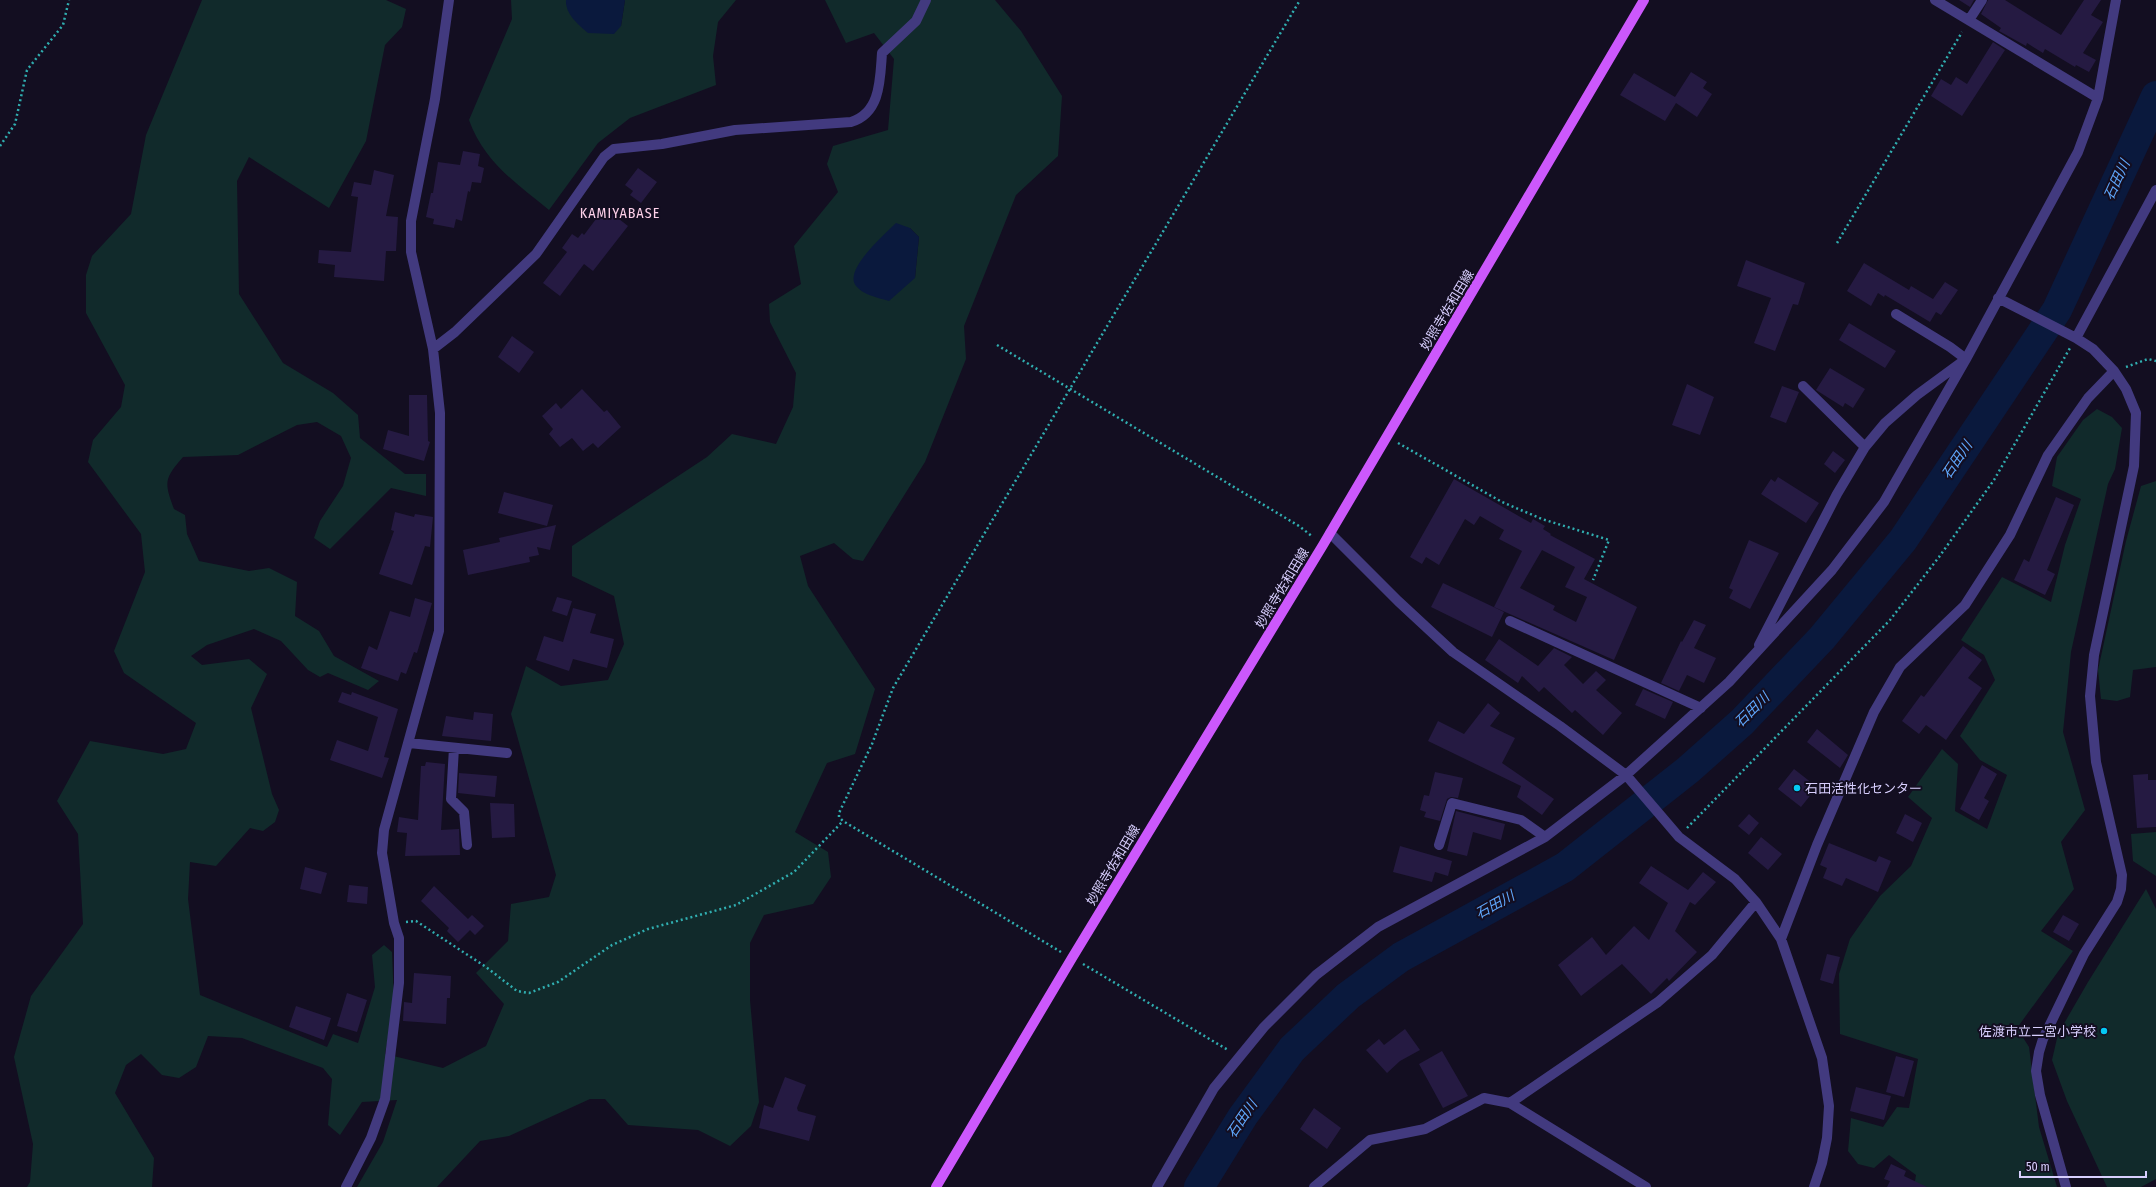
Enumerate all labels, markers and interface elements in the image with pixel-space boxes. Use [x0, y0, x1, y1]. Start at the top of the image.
water label: 石田川 [2100, 156, 2134, 203]
district label: KAMIYABASE [580, 205, 660, 222]
street label: 妙照寺佐和田線 [1417, 267, 1477, 353]
water label: 石田川 [1938, 436, 1977, 482]
street label: 妙照寺佐和田線 [1252, 545, 1312, 631]
water label: 石田川 [1731, 688, 1774, 731]
place label: 石田活性化センター [1805, 781, 1922, 796]
marker: 石田活性化センター [1792, 783, 1802, 793]
street label: 妙照寺佐和田線 [1083, 822, 1143, 908]
water label: 石田川 [1473, 886, 1519, 923]
place label: 佐渡市立二宮小学校 [1979, 1024, 2096, 1039]
marker: 佐渡市立二宮小学校 [2099, 1026, 2109, 1036]
water label: 石田川 [1223, 1095, 1262, 1141]
scale bar [2020, 1153, 2146, 1179]
text: 50 m [2026, 1160, 2050, 1174]

